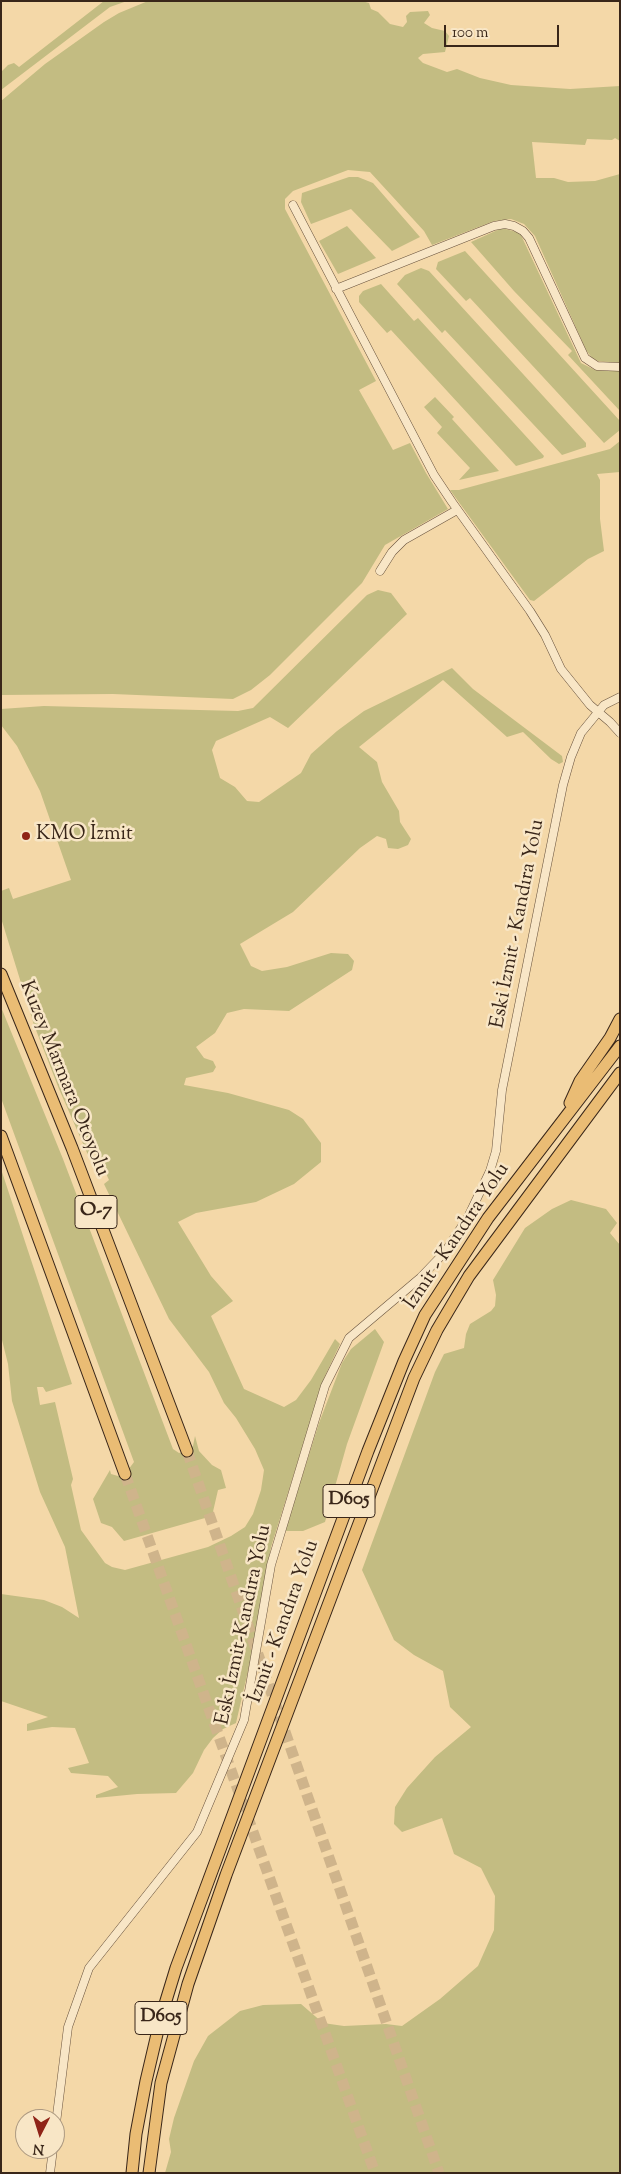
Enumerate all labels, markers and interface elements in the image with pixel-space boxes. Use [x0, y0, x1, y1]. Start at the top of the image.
scale bar [446, 15, 561, 47]
text: 100 m [452, 23, 488, 44]
street label: Eski İzmit - Kandıra Yolu [487, 817, 551, 1031]
place label: KMO İzmit [36, 824, 133, 848]
marker: KMO İzmit [20, 830, 32, 842]
street label: Kuzey Marmara Otoyolu [13, 978, 113, 1180]
street label: İzmit - Kandıra Yolu [400, 1159, 516, 1315]
road number: O-7 [75, 1196, 117, 1228]
road number: D605 [323, 1484, 375, 1518]
street label: Eskı İzmit-Kandıra Yolu [212, 1523, 278, 1727]
street label: İzmit - Kandıra Yolu [244, 1537, 326, 1707]
road number: D605 [135, 2002, 187, 2035]
north arrow [15, 2109, 65, 2159]
text: N [32, 2137, 45, 2158]

